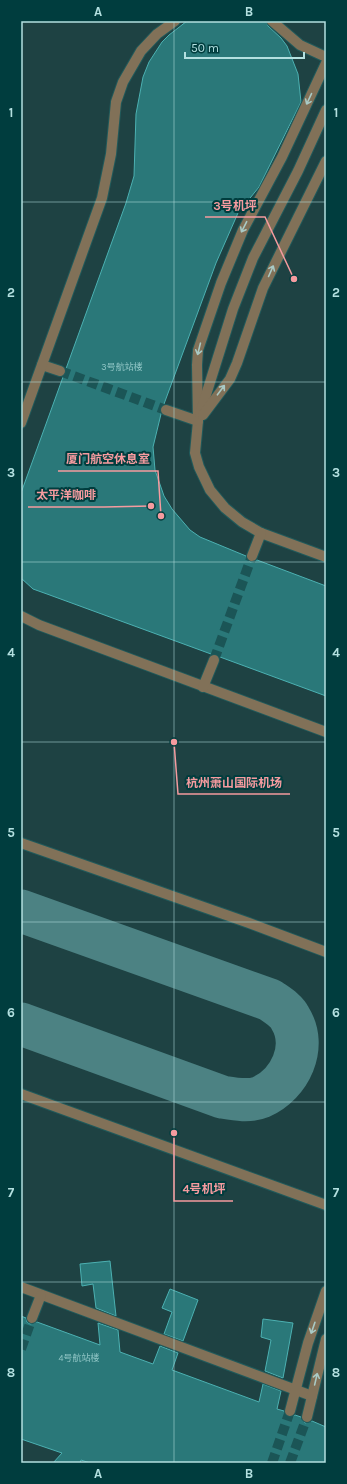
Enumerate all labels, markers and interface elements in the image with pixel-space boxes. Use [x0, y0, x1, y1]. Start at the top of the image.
text: A [94, 4, 102, 19]
text: B [245, 4, 253, 19]
scale bar [185, 34, 304, 60]
text: 50 m [191, 41, 219, 55]
one-way arrow [305, 92, 312, 104]
text: 1 [9, 105, 13, 120]
text: 1 [334, 105, 338, 120]
callout: 3号机坪 [205, 193, 265, 217]
text: 3号机坪 [213, 199, 257, 213]
one-way arrow [240, 221, 248, 233]
one-way arrow [268, 265, 275, 277]
text: 2 [7, 285, 15, 300]
text: 2 [332, 285, 340, 300]
one-way arrow [195, 342, 203, 355]
house number: 3号航站楼 [101, 362, 143, 372]
one-way arrow [217, 385, 226, 396]
callout: 厦门航空休息室 [58, 447, 158, 471]
text: 厦门航空休息室 [66, 452, 150, 466]
text: 3 [7, 465, 15, 480]
text: 3 [332, 465, 340, 480]
callout: 太平洋咖啡 [28, 483, 104, 507]
text: 太平洋咖啡 [36, 488, 96, 502]
text: 4 [7, 645, 15, 660]
text: 4 [332, 645, 340, 660]
callout: 杭州萧山国际机场 [178, 770, 290, 794]
text: 杭州萧山国际机场 [186, 776, 282, 790]
text: 5 [7, 825, 15, 840]
text: 5 [332, 825, 340, 840]
text: 6 [7, 1005, 15, 1020]
text: 6 [332, 1005, 340, 1020]
callout: 4号机坪 [174, 1177, 233, 1201]
text: 4号机坪 [182, 1182, 226, 1196]
text: 7 [8, 1185, 15, 1200]
text: 7 [333, 1185, 340, 1200]
one-way arrow [309, 1321, 316, 1334]
house number: 4号航站楼 [58, 1353, 100, 1363]
text: 8 [7, 1365, 15, 1380]
text: 8 [332, 1365, 340, 1380]
one-way arrow [312, 1373, 320, 1386]
text: A [94, 1466, 102, 1481]
text: B [245, 1466, 253, 1481]

